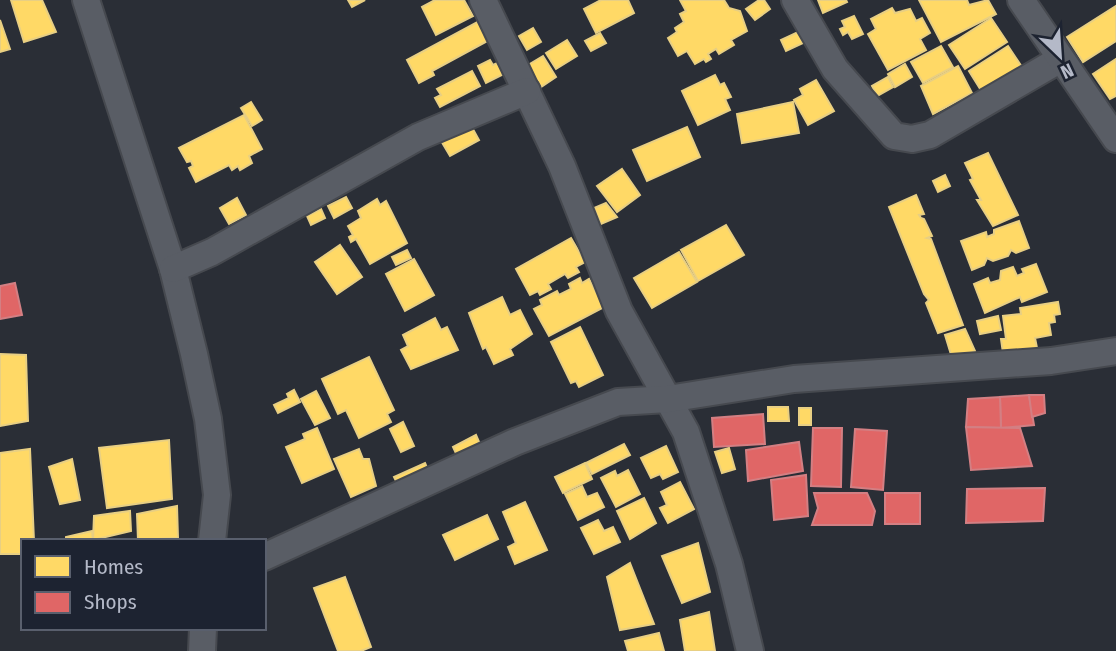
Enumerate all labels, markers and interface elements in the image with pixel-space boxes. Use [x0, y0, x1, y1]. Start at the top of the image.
north arrow [1025, 21, 1095, 91]
text: N [1057, 58, 1077, 84]
legend [21, 539, 266, 630]
text: Homes [84, 554, 143, 580]
text: Shops [84, 589, 137, 615]

